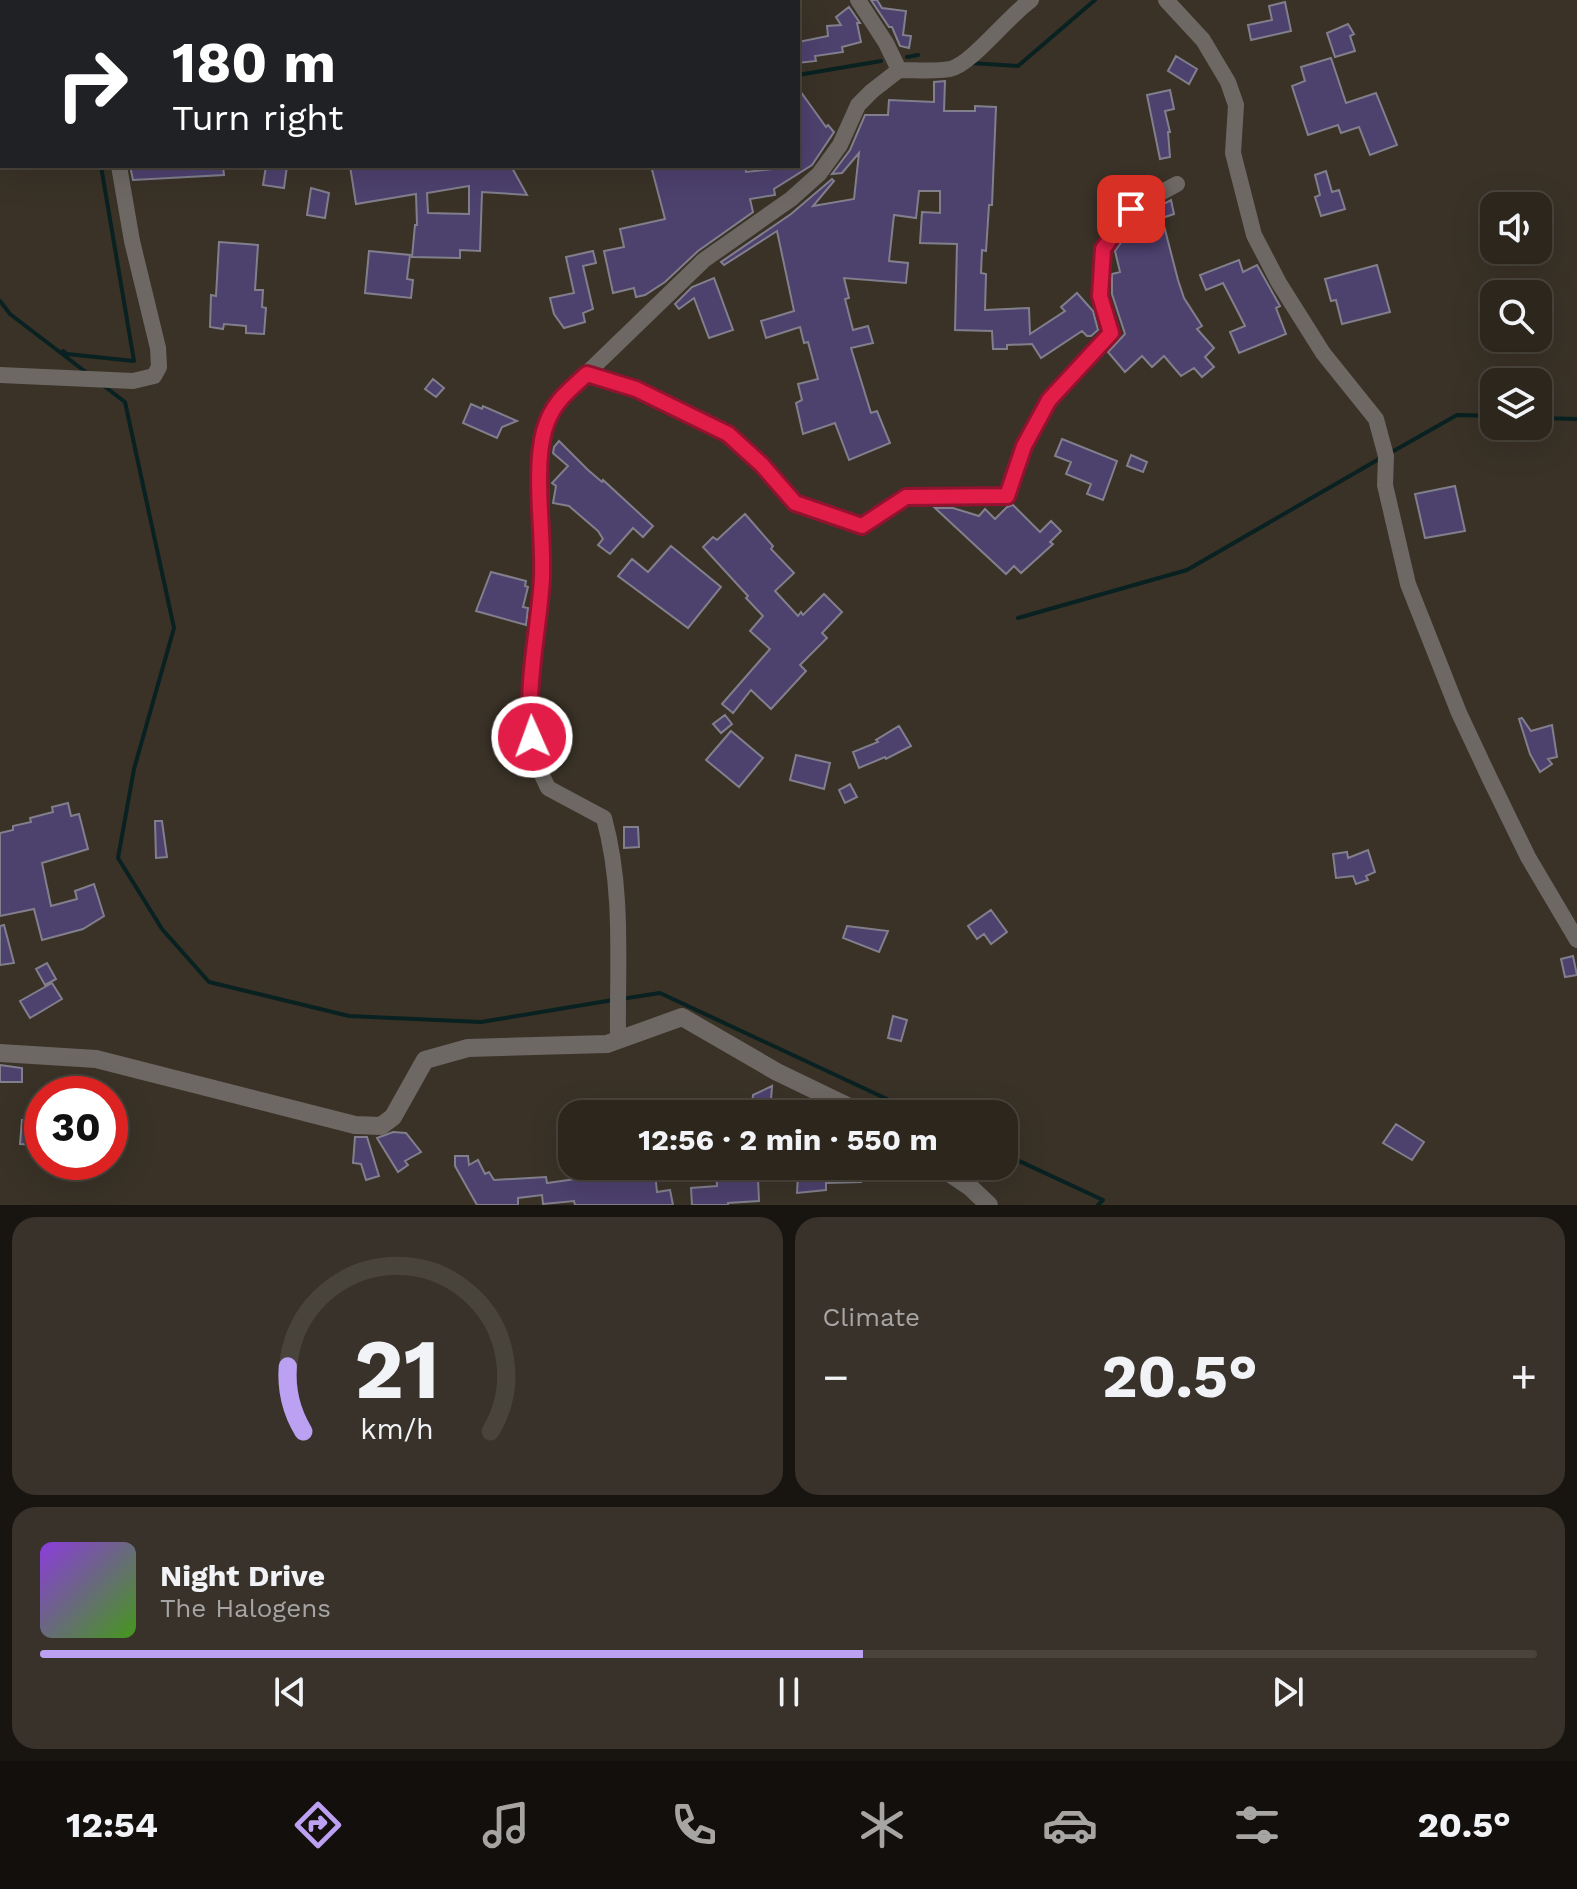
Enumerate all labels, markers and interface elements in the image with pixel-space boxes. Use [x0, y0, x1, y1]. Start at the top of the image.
text: 180 m [172, 30, 336, 96]
icon: right [40, 32, 144, 136]
text: Turn right [172, 97, 343, 139]
pin [1097, 175, 1165, 243]
icon: arrive [1109, 187, 1153, 231]
map controls [1480, 192, 1552, 440]
button: sound [1480, 192, 1552, 264]
button: search [1480, 280, 1552, 352]
button: layers [1480, 368, 1552, 440]
position arrow [490, 695, 574, 779]
speed limit sign: 30 [24, 1076, 128, 1180]
text: 12:56 · 2 min · 550 m [638, 1122, 938, 1157]
text: Climate [823, 1302, 920, 1332]
text: 21 [355, 1321, 440, 1418]
text: 20.5° [1102, 1341, 1258, 1412]
text: − [823, 1351, 849, 1403]
text: + [1510, 1351, 1537, 1403]
text: km/h [360, 1412, 434, 1446]
text: Night Drive [160, 1558, 325, 1593]
text: The Halogens [160, 1593, 331, 1623]
icon: previous [268, 1670, 312, 1714]
icon: pause [767, 1670, 811, 1714]
icon: next [1266, 1670, 1310, 1714]
icon: directions [290, 1797, 346, 1853]
icon: music [478, 1797, 534, 1853]
icon: phone [666, 1797, 722, 1853]
icon: climate [854, 1797, 910, 1853]
icon: car [1042, 1797, 1098, 1853]
icon: filters [1229, 1797, 1285, 1853]
text: 12:54 [66, 1804, 158, 1846]
text: 20.5° [1417, 1804, 1511, 1846]

